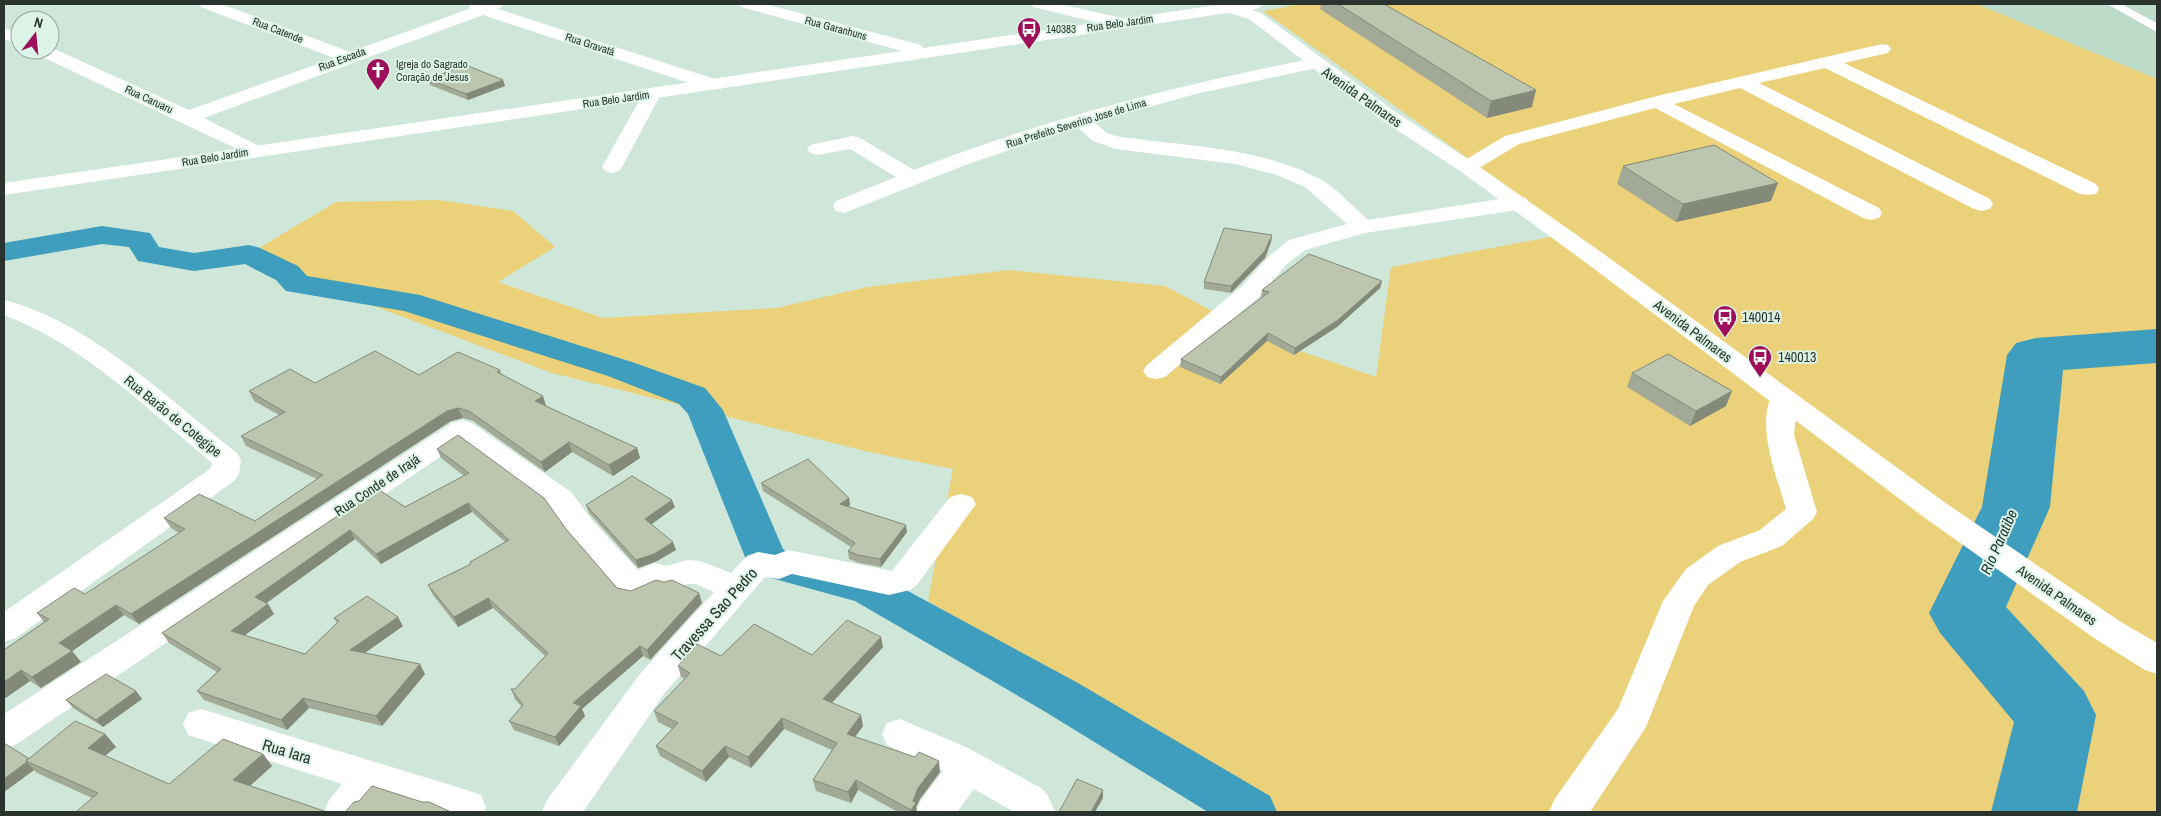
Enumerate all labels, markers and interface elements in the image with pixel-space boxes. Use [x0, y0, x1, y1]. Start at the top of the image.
north arrow [10, 10, 60, 60]
street label: Rua Belo Jardim [1086, 11, 1154, 35]
text: N [32, 13, 45, 32]
street label: Rua Garanhuns [803, 13, 869, 43]
street label: Rua Catende [251, 14, 305, 46]
bus stop icon: 140383 [1016, 16, 1042, 50]
place label: 140383 [1046, 22, 1076, 36]
street label: Rua Gravatá [564, 29, 616, 59]
street label: Rua Escada [317, 44, 367, 74]
church icon: Igreja do Sagrado Coração de Jesus [365, 57, 391, 91]
place label: Igreja do Sagrado Coração de Jesus [396, 57, 469, 84]
street label: Avenida Palmares [1318, 62, 1406, 131]
street label: Rua Caruaru [123, 82, 175, 116]
street label: Rua Belo Jardim [582, 87, 650, 111]
street label: Rua Prefeito Severino Jose de Lima [1004, 95, 1148, 151]
street label: Rua Belo Jardim [181, 145, 249, 169]
street label: Avenida Palmares [1649, 295, 1736, 367]
bus stop icon: 140014 [1712, 304, 1738, 338]
place label: 140014 [1742, 308, 1781, 326]
bus stop icon: 140013 [1747, 344, 1773, 378]
place label: 140013 [1778, 348, 1816, 366]
street label: Rua Barão de Cotegipe [120, 371, 226, 461]
street label: Rua Conde de Irajá [331, 449, 424, 520]
water label: Rio Paratibe [1975, 506, 2022, 578]
street label: Avenida Palmares [2013, 560, 2101, 629]
street label: Travessa Sao Pedro [666, 562, 762, 666]
street label: Rua Iara [260, 733, 315, 769]

